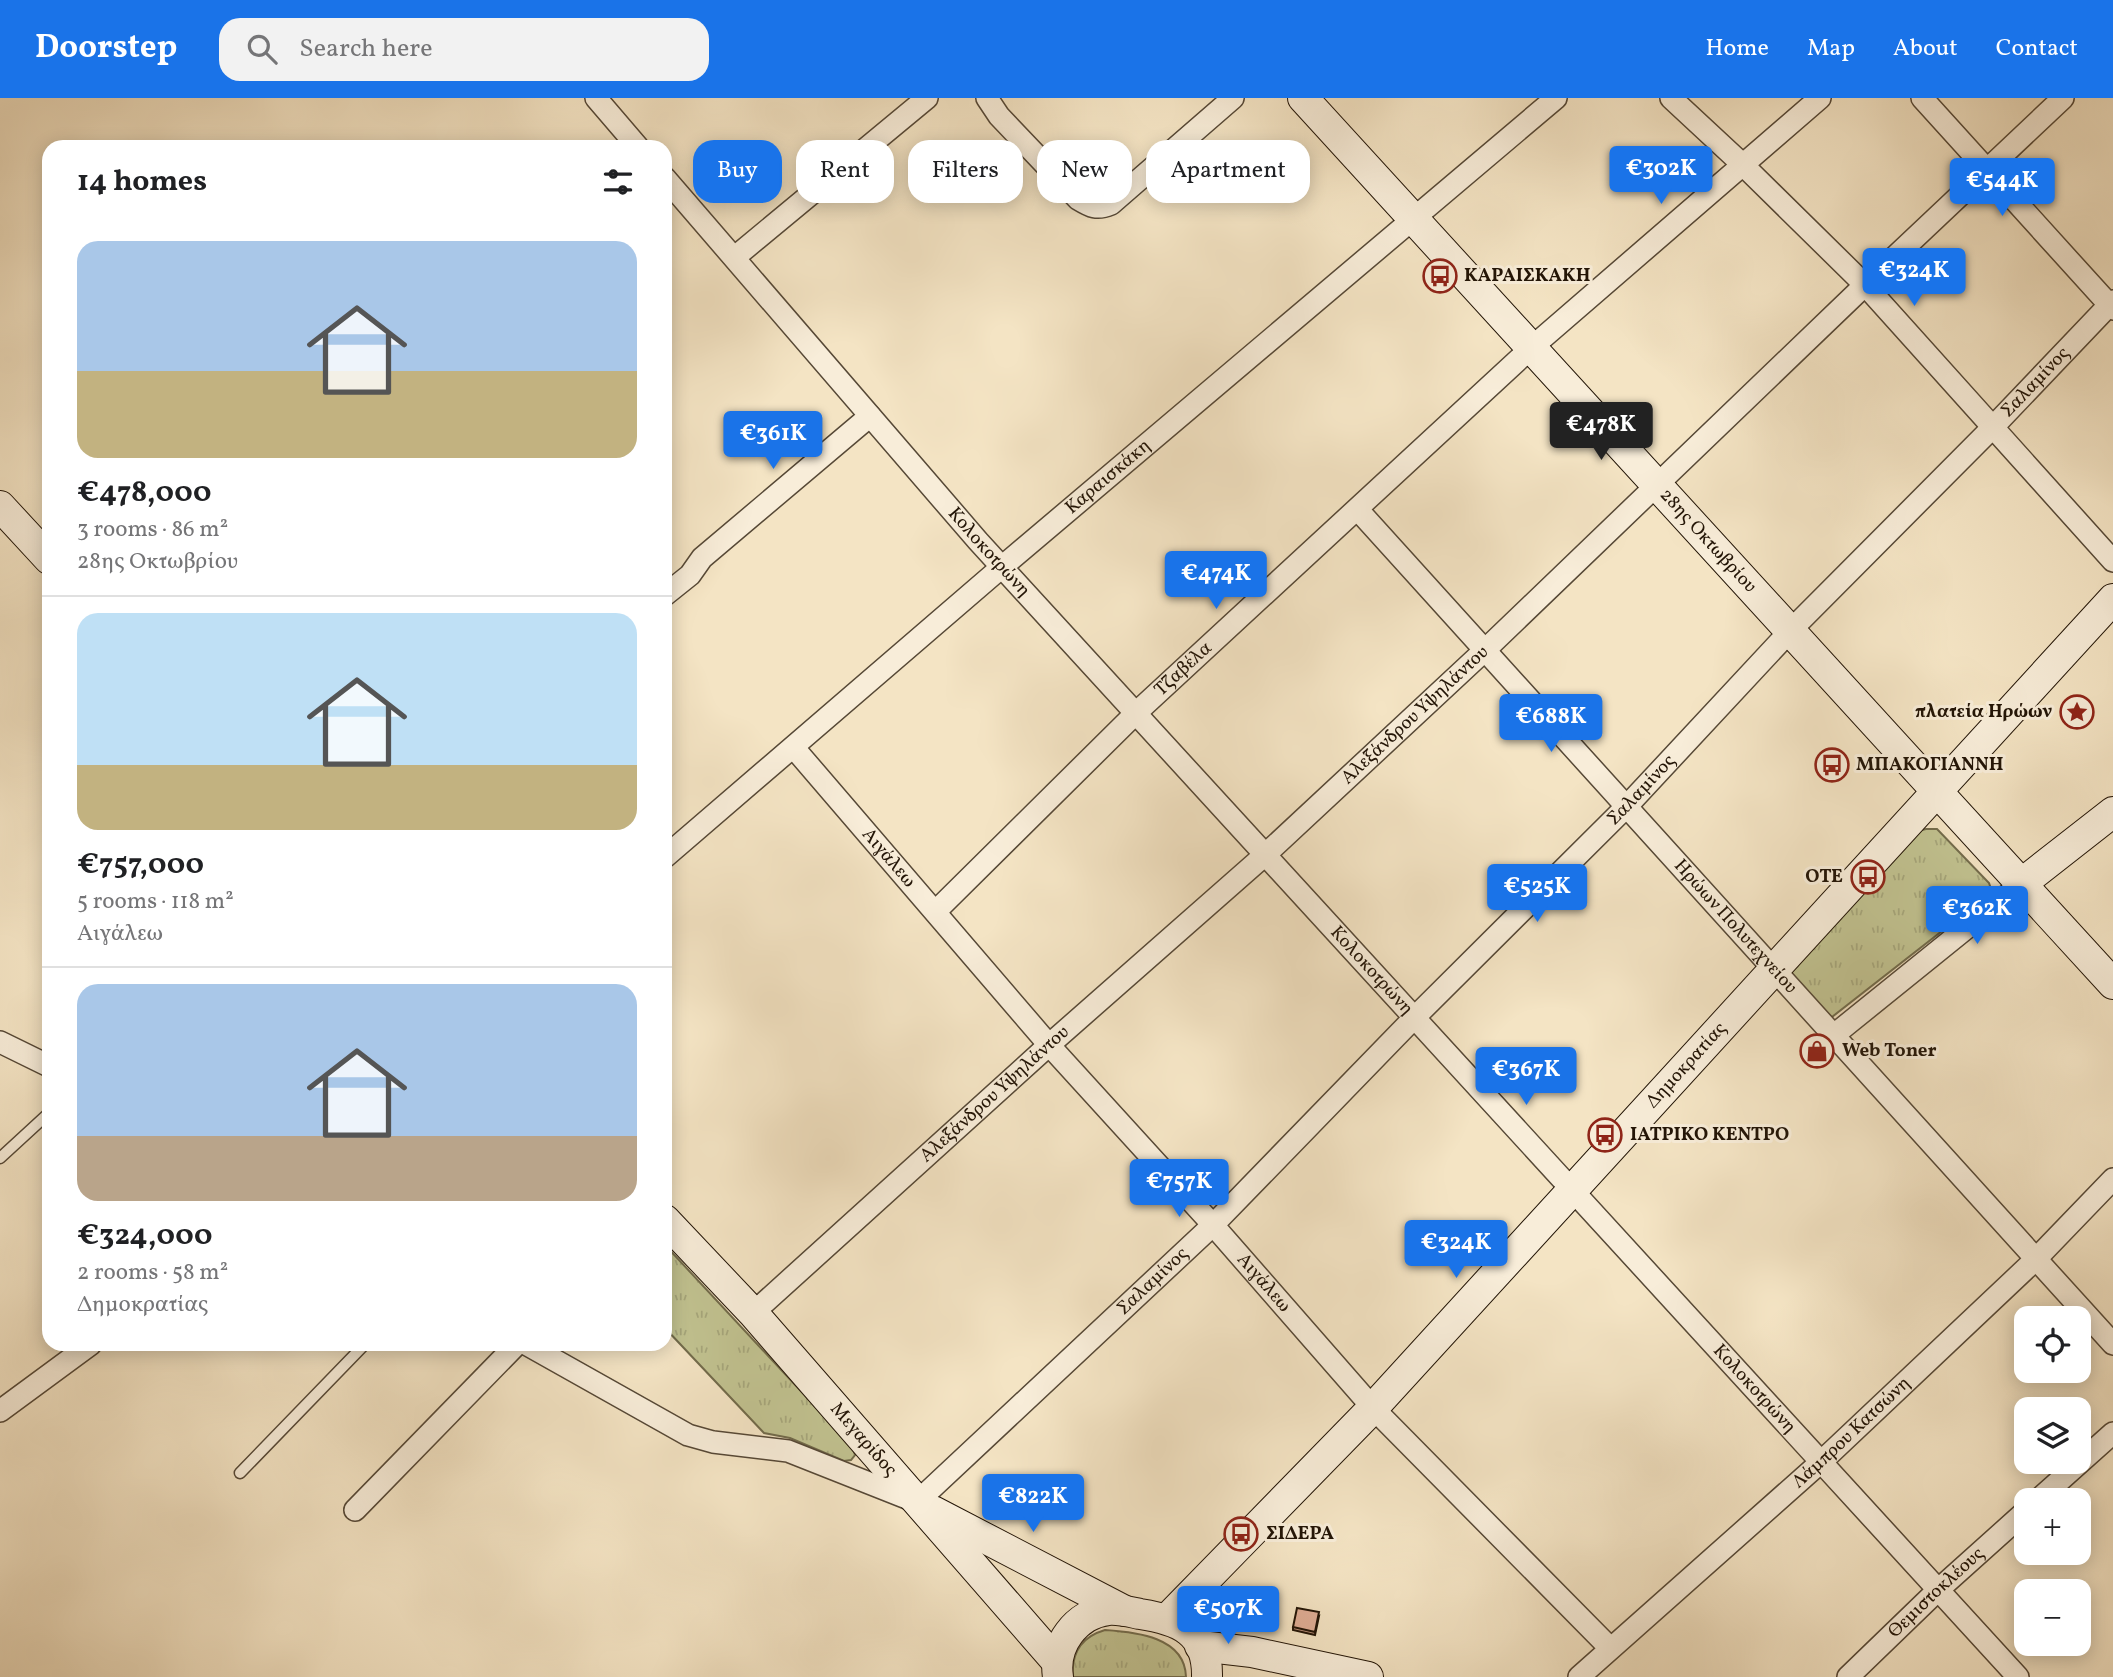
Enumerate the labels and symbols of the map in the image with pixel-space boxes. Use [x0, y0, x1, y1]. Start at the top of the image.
pin: €302K [1612, 146, 1710, 206]
pin: €544K [1953, 158, 2051, 218]
pin: €324K [1865, 248, 1963, 308]
bus stop icon: ΚΑΡΑΙΣΚΑΚΗ [1421, 257, 1459, 295]
place label: ΚΑΡΑΙΣΚΑΚΗ [1464, 263, 1591, 289]
street label: Σαλαμίνος [1995, 341, 2076, 424]
pin: €478K [1552, 402, 1650, 462]
pin: €361K [724, 412, 822, 471]
street label: Καραισκάκη [1060, 433, 1157, 521]
street label: 28ης Οκτωβρίου [1653, 483, 1762, 599]
street label: Κολοκοτρώνη [942, 502, 1036, 603]
pin: €474K [1167, 552, 1265, 611]
street label: Τζαβέλα [1149, 635, 1219, 703]
street label: Αλεξάνδρου Υψηλάντου [1335, 640, 1495, 791]
place icon: πλατεία Ηρώων [2058, 693, 2096, 731]
pin: €688K [1502, 694, 1600, 754]
place label: πλατεία Ηρώων [1915, 699, 2052, 725]
bus stop icon: ΜΠΑΚΟΓΙΑΝΝΗ [1813, 746, 1851, 784]
street label: Σαλαμίνος [1601, 749, 1682, 831]
place label: ΜΠΑΚΟΓΙΑΝΝΗ [1856, 752, 2004, 778]
street label: Αιγάλεω [855, 823, 921, 893]
street label: Ηρώων Πολυτεχνείου [1667, 854, 1803, 1000]
bus stop icon: ΟΤΕ [1849, 858, 1887, 896]
pin: €525K [1488, 864, 1586, 924]
place label: ΟΤΕ [1805, 864, 1843, 890]
pin: €362K [1928, 886, 2026, 946]
street label: Κολοκοτρώνη [1324, 920, 1419, 1021]
street label: Δημοκρατίας [1640, 1016, 1733, 1114]
street label: Αλεξάνδρου Υψηλάντου [914, 1020, 1075, 1169]
shop icon: Web Toner [1798, 1032, 1836, 1070]
place label: Web Toner [1842, 1038, 1937, 1064]
pin: €367K [1477, 1048, 1575, 1107]
bus stop icon: ΙΑΤΡΙΚΟ ΚΕΝΤΡΟ [1586, 1116, 1624, 1154]
place label: ΙΑΤΡΙΚΟ ΚΕΝΤΡΟ [1630, 1122, 1789, 1148]
pin: €757K [1130, 1160, 1228, 1219]
pin: €324K [1407, 1220, 1505, 1280]
street label: Σαλαμίνος [1111, 1241, 1194, 1321]
street label: Αιγάλεω [1231, 1248, 1297, 1318]
street label: Κολοκοτρώνη [1707, 1339, 1802, 1439]
street label: Λάμπρου Κατσώνη [1787, 1371, 1916, 1495]
street label: Μεγαρίδος [824, 1397, 903, 1482]
pin: €822K [984, 1474, 1082, 1534]
bus stop icon: ΣΙΔΕΡΑ [1222, 1515, 1260, 1553]
place label: ΣΙΔΕΡΑ [1266, 1521, 1334, 1547]
street label: Θεμιστοκλέους [1882, 1541, 1990, 1644]
pin: €507K [1179, 1586, 1277, 1646]

